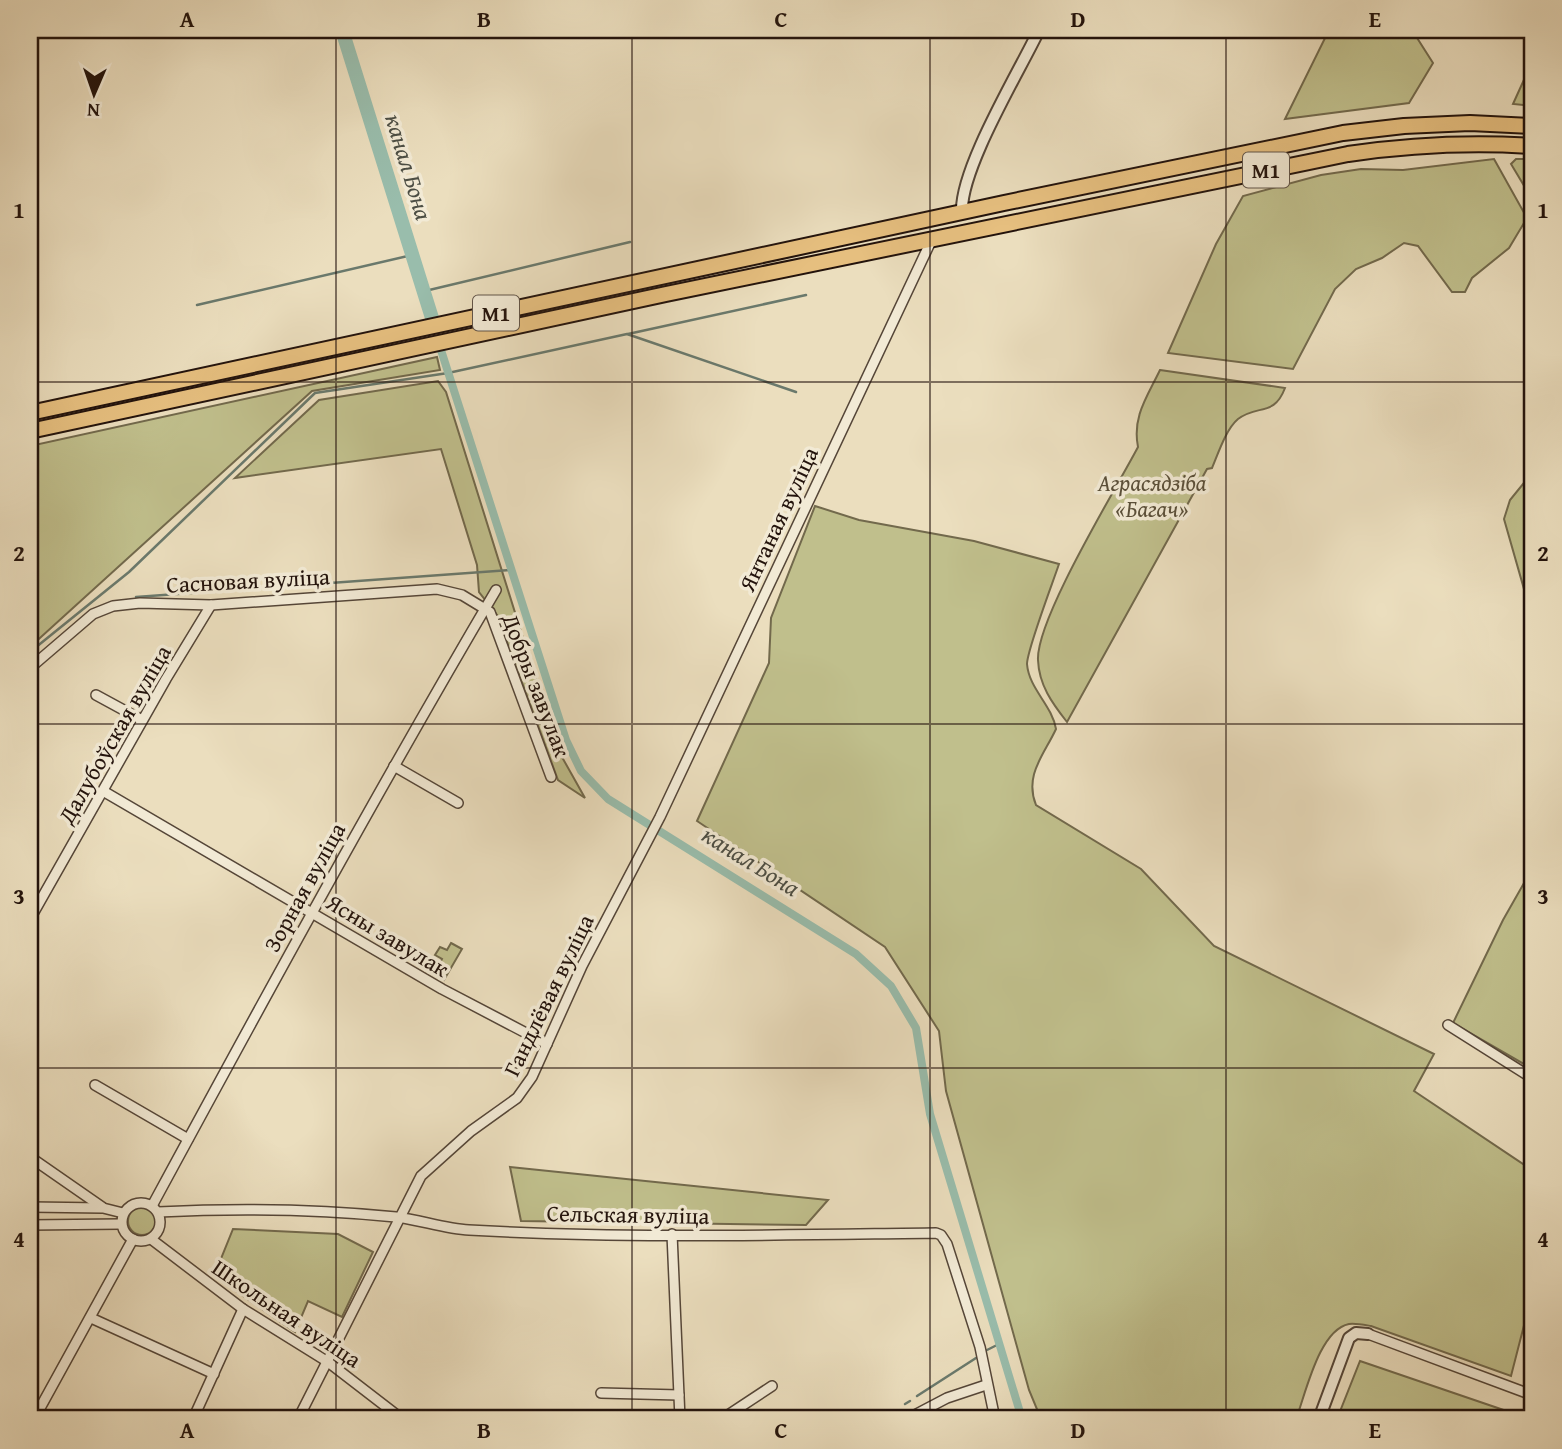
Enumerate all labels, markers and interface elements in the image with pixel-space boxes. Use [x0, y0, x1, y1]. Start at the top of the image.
text: A [180, 2, 195, 35]
text: B [477, 2, 491, 35]
text: C [774, 2, 788, 35]
text: D [1071, 2, 1086, 35]
text: E [1369, 2, 1381, 35]
north arrow [60, 60, 130, 130]
text: N [86, 97, 100, 125]
water label: канал Бона [376, 110, 442, 224]
road number: М1 [1243, 152, 1289, 188]
text: 1 [13, 193, 25, 226]
text: 1 [1537, 193, 1549, 226]
road number: М1 [473, 296, 519, 330]
street label: Янтаная вуліца [730, 441, 826, 598]
park label: Аграсядзіба «Багач» [1097, 466, 1207, 525]
text: 2 [13, 536, 25, 569]
text: 2 [1537, 536, 1549, 569]
street label: Сасновая вуліца [165, 559, 331, 601]
street label: Добры завулак [494, 608, 580, 762]
street label: Далубоўская вуліца [49, 639, 179, 830]
street label: Зорная вуліца [255, 816, 353, 958]
water label: канал Бона [695, 817, 807, 905]
text: 3 [13, 879, 25, 912]
text: 3 [1537, 879, 1549, 912]
street label: Ясны завулак [320, 885, 456, 985]
street label: Гандлёвая вуліца [495, 908, 602, 1081]
street label: Сельская вуліца [546, 1196, 710, 1232]
text: 4 [13, 1222, 25, 1255]
text: 4 [1537, 1222, 1549, 1255]
street label: Школьная вуліца [206, 1251, 368, 1375]
text: A [180, 1413, 195, 1446]
text: B [477, 1413, 491, 1446]
text: C [774, 1413, 788, 1446]
text: D [1071, 1413, 1086, 1446]
text: E [1369, 1413, 1381, 1446]

